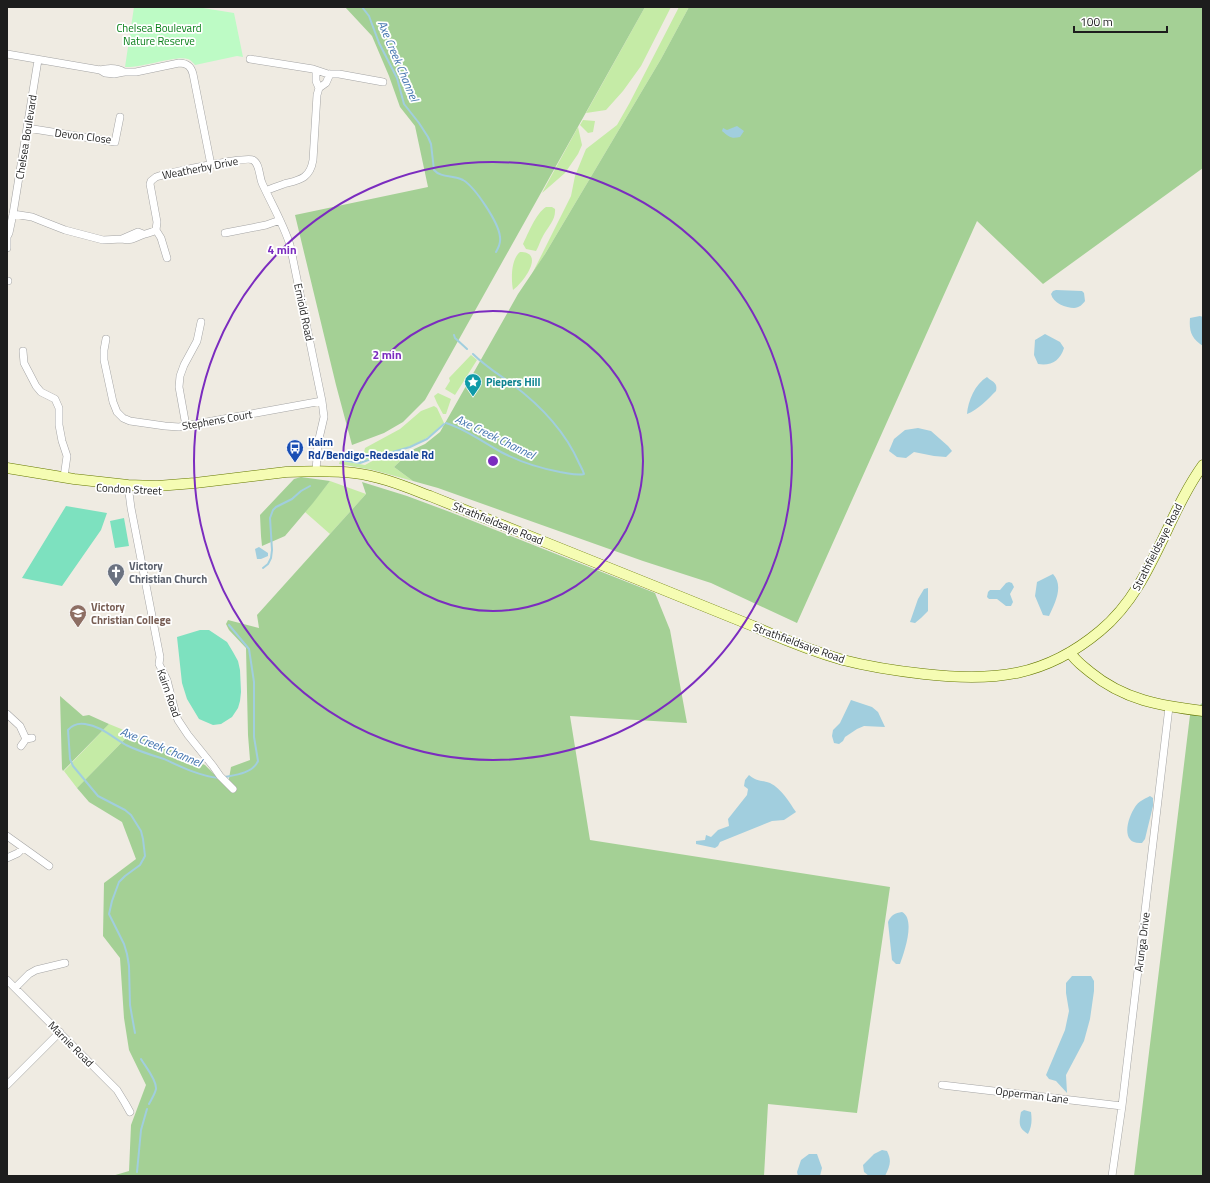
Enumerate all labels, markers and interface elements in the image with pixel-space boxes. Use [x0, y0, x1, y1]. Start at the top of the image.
scale bar [1074, 8, 1167, 34]
text: 100 m [1080, 12, 1113, 31]
water label: Axe Creek Channel [373, 17, 425, 106]
park label: Chelsea Boulevard Nature Reserve [116, 20, 202, 49]
street label: Chelsea Boulevard [11, 93, 41, 180]
street label: Devon Close [54, 125, 113, 147]
street label: Weatherby Drive [161, 153, 240, 183]
text: 4 min [267, 240, 297, 259]
street label: Erniold Road [290, 282, 318, 343]
text: 2 min [372, 345, 402, 364]
place icon: Piepers Hill [463, 372, 483, 397]
place label: Piepers Hill [486, 374, 540, 390]
street label: Stephens Court [181, 406, 254, 434]
water label: Axe Creek Channel [452, 409, 540, 465]
place label: Kairn Rd/Bendigo-Redesdale Rd [308, 434, 434, 463]
bus stop icon: Kairn Rd/Bendigo-Redesdale Rd [285, 438, 305, 463]
centre of rings [486, 454, 500, 468]
street label: Condon Street [96, 479, 162, 499]
street label: Strathfieldsaye Road [450, 498, 546, 549]
street label: Strathfieldsaye Road [1128, 500, 1186, 594]
place label: Victory Christian Church [129, 558, 207, 587]
church icon: Victory Christian Church [106, 562, 126, 587]
place label: Victory Christian College [91, 599, 171, 628]
school or university icon: Victory Christian College [68, 603, 88, 628]
street label: Strathfieldsaye Road [751, 619, 847, 667]
street label: Kairn Road [153, 667, 185, 719]
water label: Axe Creek Channel [118, 722, 206, 772]
street label: Arunga Drive [1130, 911, 1154, 973]
street label: Marnie Road [45, 1018, 98, 1071]
street label: Opperman Lane [995, 1083, 1070, 1107]

